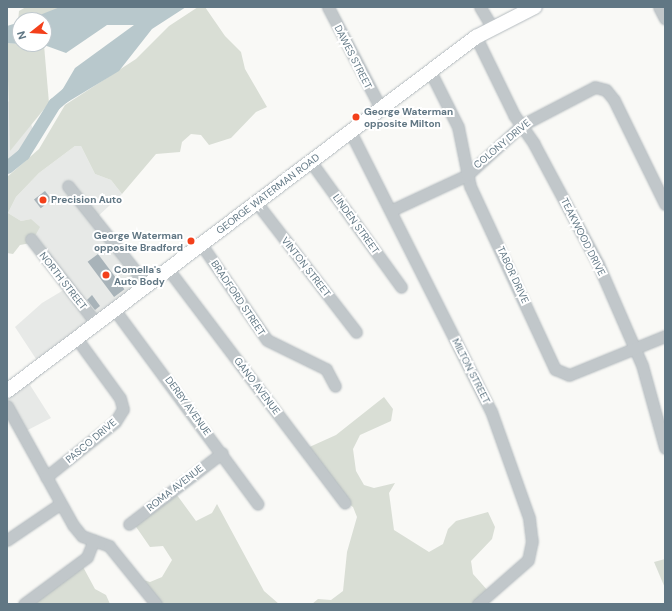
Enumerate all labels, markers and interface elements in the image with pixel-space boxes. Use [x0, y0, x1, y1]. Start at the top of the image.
north arrow [12, 12, 52, 52]
street label: DAWES STREET [332, 23, 374, 91]
text: N [14, 29, 29, 41]
place label: George Waterman opposite Milton [364, 105, 453, 128]
marker: George Waterman opposite Milton [351, 112, 361, 122]
street label: COLONY DRIVE [471, 117, 533, 171]
street label: GEORGE WATERMAN ROAD [214, 151, 322, 237]
street label: LINDEN STREET [330, 192, 382, 256]
place label: Precision Auto [51, 194, 122, 206]
marker: Precision Auto [38, 195, 48, 205]
street label: TEAKWOOD DRIVE [558, 196, 608, 278]
place label: George Waterman opposite Bradford [94, 229, 183, 252]
street label: VINTON STREET [279, 235, 333, 299]
marker: George Waterman opposite Bradford [186, 236, 196, 246]
street label: TABOR DRIVE [495, 245, 531, 305]
street label: NORTH STREET [37, 250, 89, 312]
street label: BRADFORD STREET [208, 258, 268, 338]
place label: Comella's Auto Body [114, 263, 165, 286]
marker: Comella's Auto Body [101, 270, 111, 280]
street label: MILTON STREET [449, 336, 493, 406]
street label: GANO AVENUE [232, 355, 282, 417]
street label: DERBY AVENUE [163, 374, 213, 438]
street label: PASCO DRIVE [63, 416, 119, 466]
street label: ROMA AVENUE [144, 462, 206, 514]

